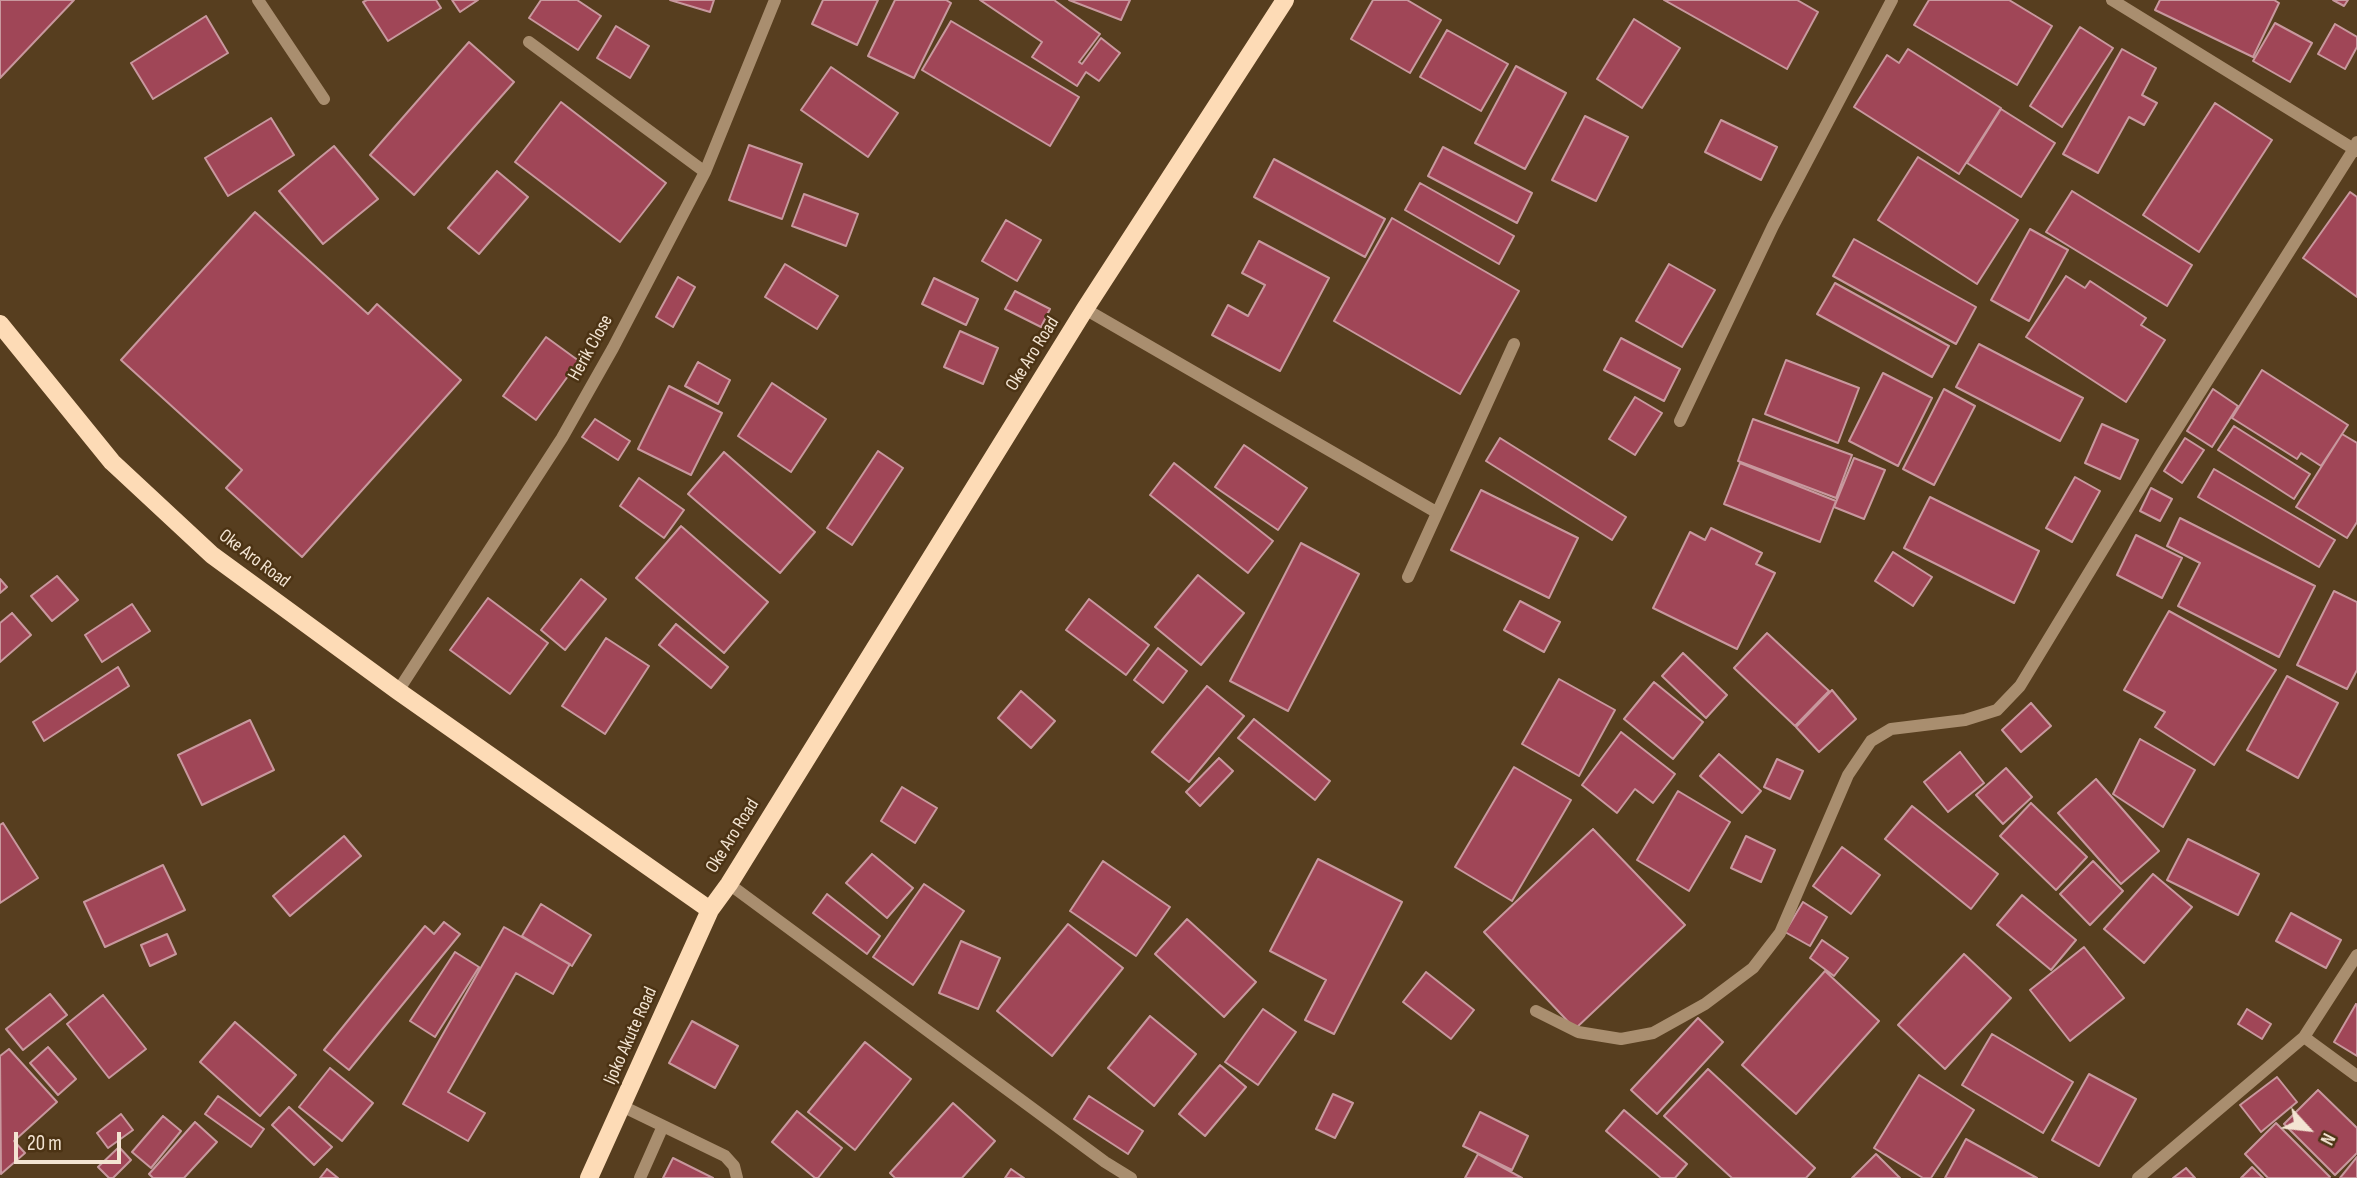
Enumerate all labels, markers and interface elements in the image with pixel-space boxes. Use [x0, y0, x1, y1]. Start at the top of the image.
street label: Herik Close [564, 311, 618, 385]
street label: Oke Aro Road [1001, 313, 1065, 395]
street label: Oke Aro Road [214, 525, 294, 593]
street label: Oke Aro Road [701, 795, 765, 877]
street label: Ijoko Akute Road [599, 984, 663, 1088]
north arrow [2273, 1094, 2343, 1164]
scale bar [18, 1118, 124, 1162]
text: N [2315, 1129, 2340, 1149]
text: 20 m [27, 1131, 62, 1156]

